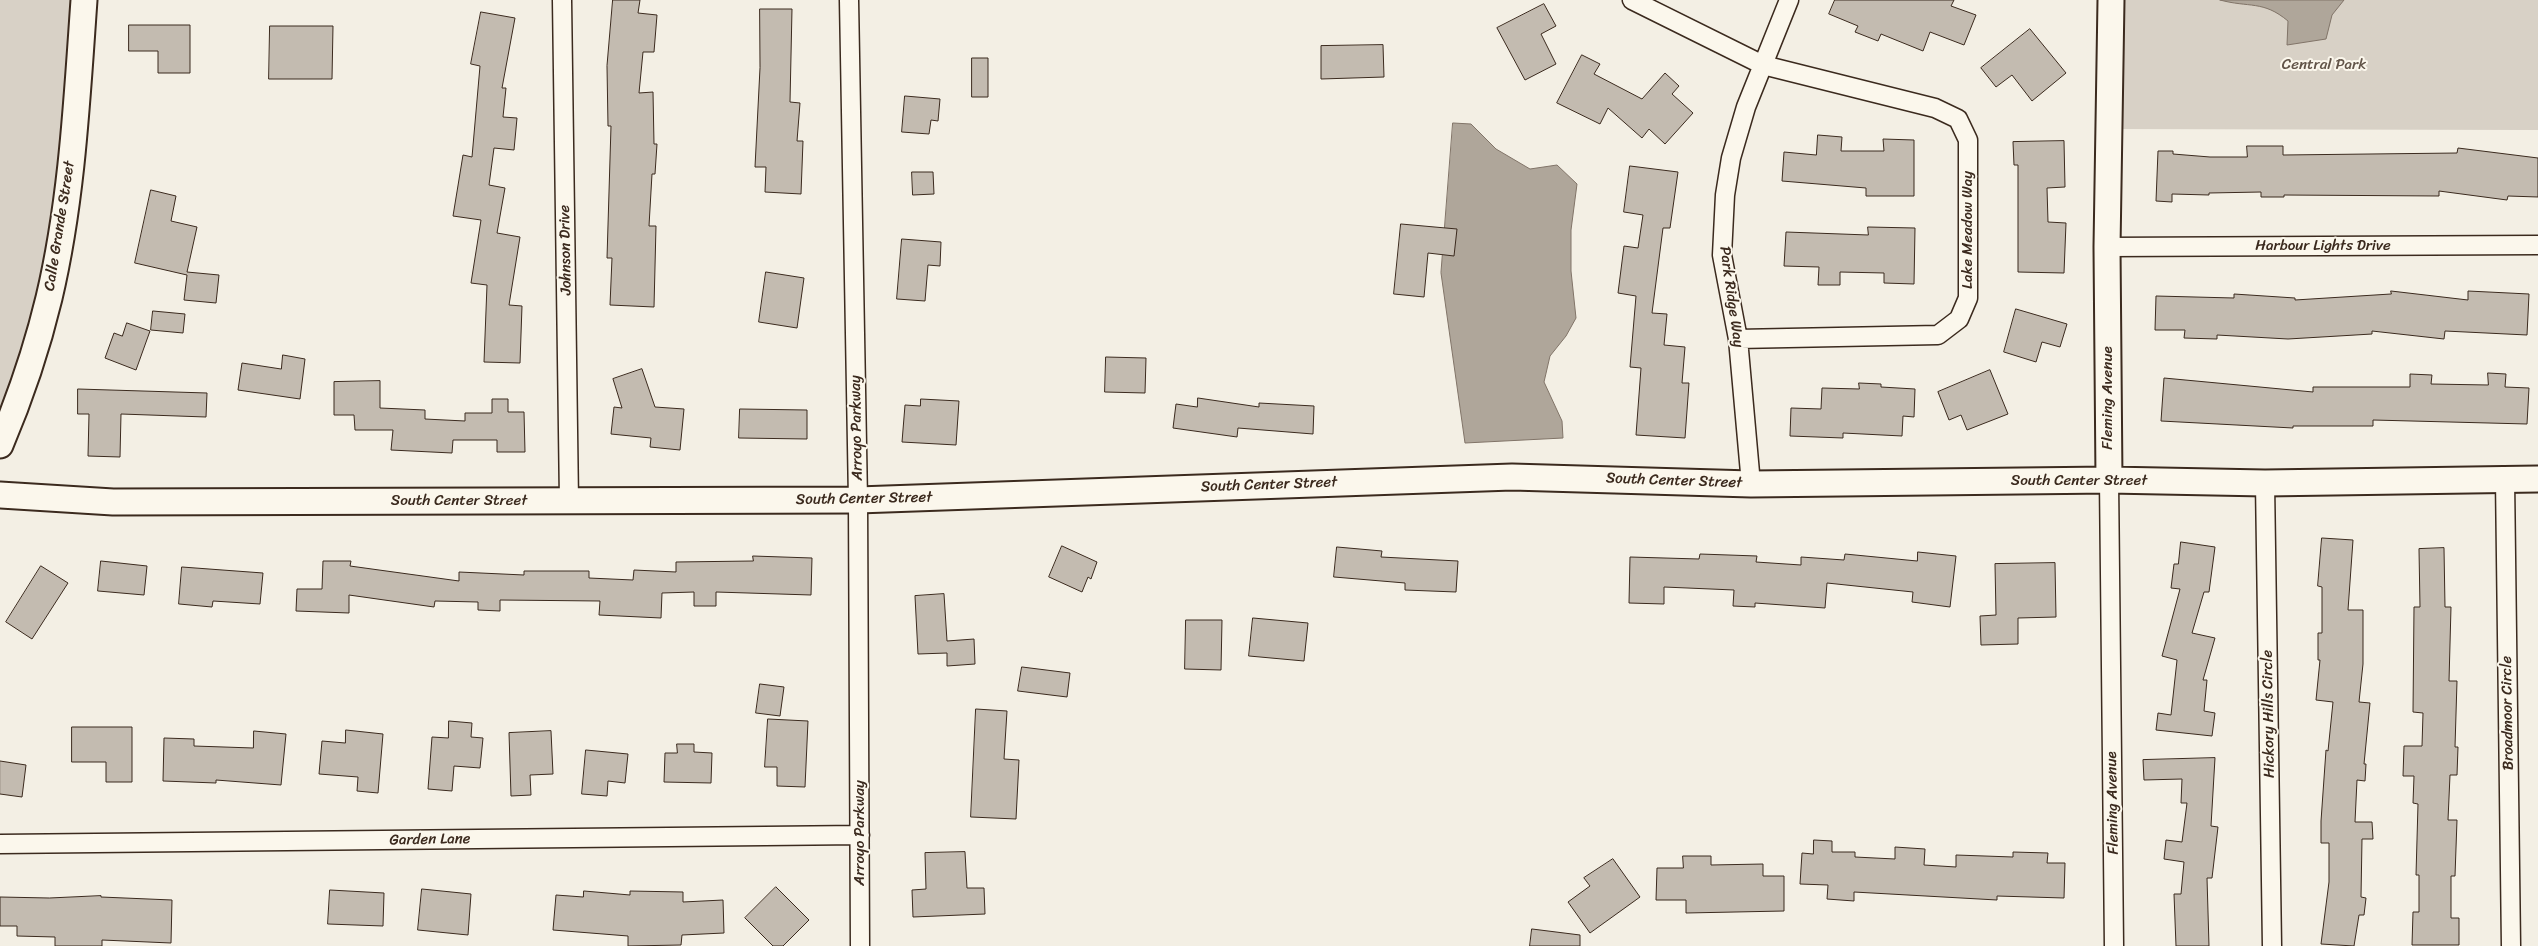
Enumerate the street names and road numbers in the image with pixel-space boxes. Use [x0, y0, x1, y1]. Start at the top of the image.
street label: Calle Grande Street [41, 160, 79, 292]
street label: Lake Meadow Way [1959, 171, 1977, 289]
street label: Johnson Drive [556, 205, 576, 295]
street label: Harbour Lights Drive [2255, 237, 2391, 255]
street label: Park Ridge Way [1715, 245, 1747, 349]
street label: Fleming Avenue [2099, 346, 2117, 450]
street label: Arroyo Parkway [847, 375, 867, 481]
street label: South Center Street [1606, 470, 1742, 492]
street label: South Center Street [2011, 472, 2147, 490]
street label: South Center Street [1201, 474, 1337, 496]
street label: South Center Street [796, 489, 932, 509]
street label: South Center Street [391, 492, 527, 510]
street label: Hickory Hills Circle [2259, 650, 2279, 778]
street label: Broadmoor Circle [2498, 656, 2518, 770]
street label: Fleming Avenue [2103, 751, 2123, 855]
street label: Arroyo Parkway [851, 780, 869, 886]
street label: Garden Lane [389, 830, 471, 850]

